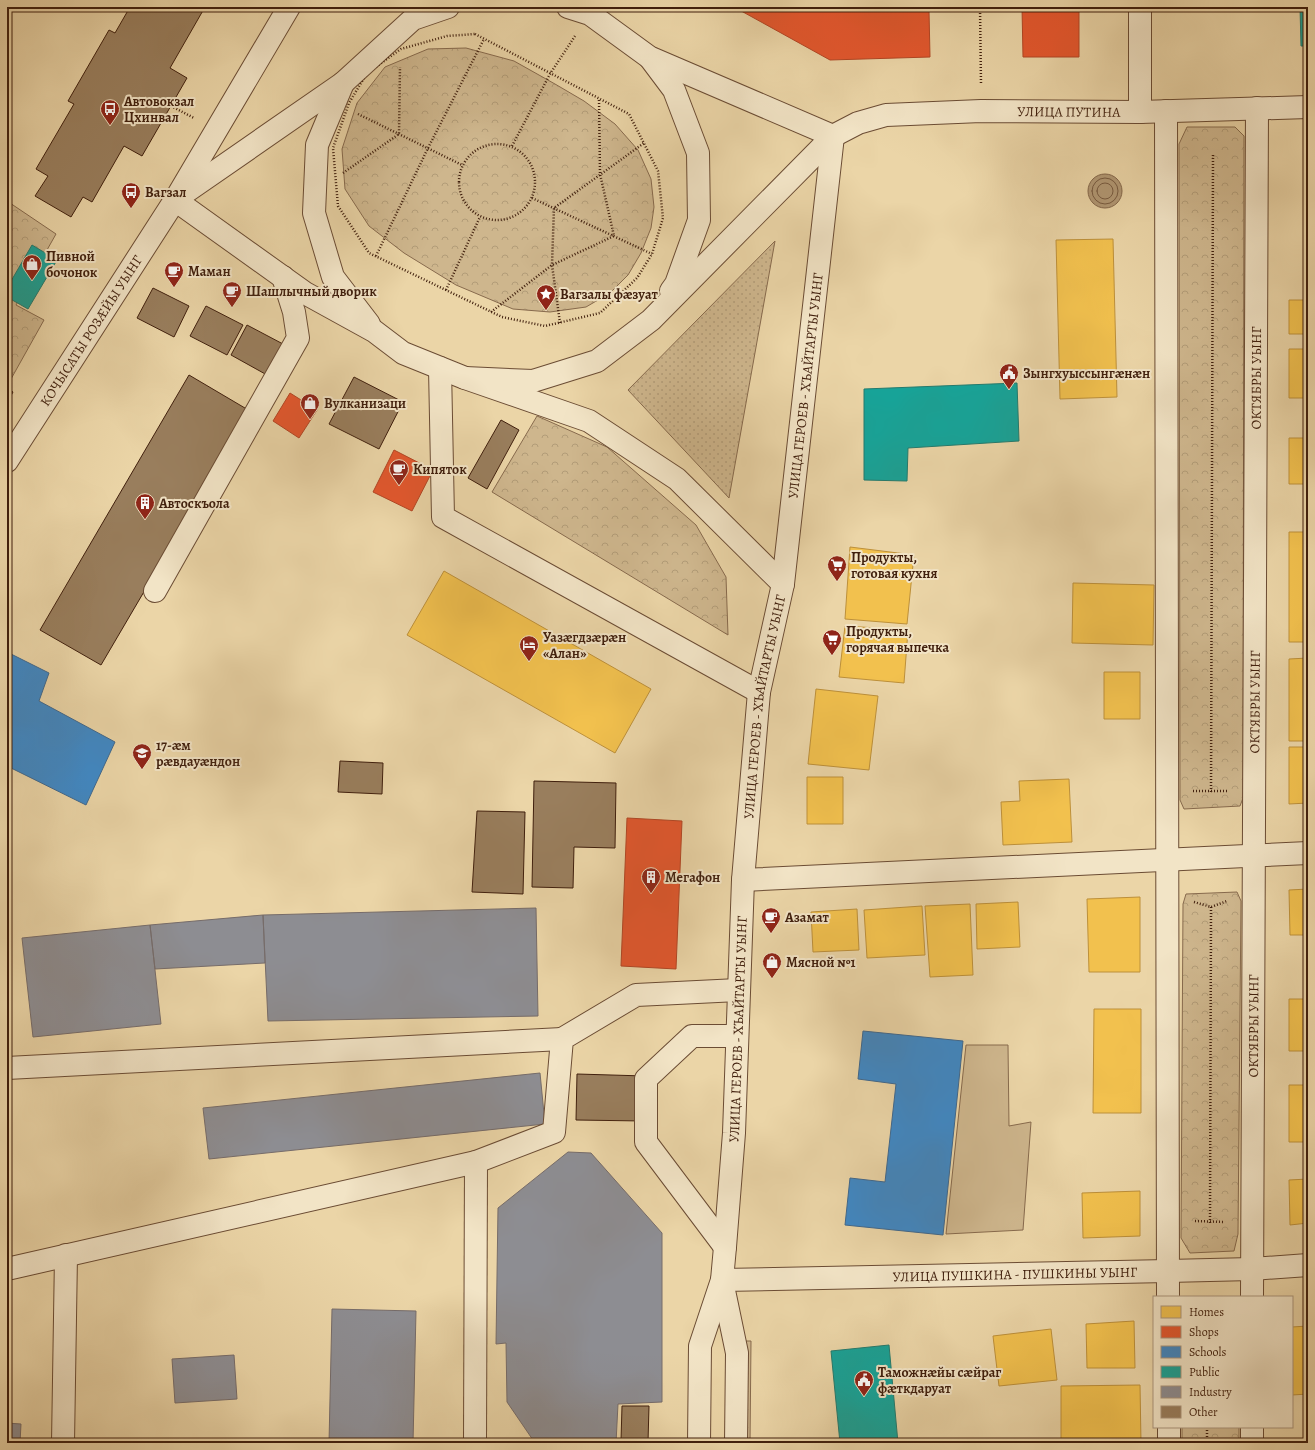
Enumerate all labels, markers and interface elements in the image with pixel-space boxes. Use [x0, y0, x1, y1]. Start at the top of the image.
place label: Автовокзал Цхинвал [123, 92, 194, 127]
bus stop icon: Автовокзал Цхинвал [99, 98, 121, 126]
street label: УЛИЦА ПУТИНА [1017, 102, 1121, 121]
bus stop icon: Вагзал [120, 181, 142, 209]
place label: Вагзал [145, 183, 186, 202]
place label: Пивной бочонок [46, 247, 98, 282]
street label: КОЧЫСАТЫ РОЗÆЙЫ УЫНГ [35, 252, 147, 410]
shop icon: Пивной бочонок [21, 253, 43, 281]
cafe icon: Маман [163, 260, 185, 288]
place label: Маман [188, 262, 231, 281]
street label: УЛИЦА ГЕРОЕВ - ХЪАЙТАРТЫ УЫНГ [783, 272, 827, 500]
cafe icon: Шашлычный дворик [221, 280, 243, 308]
place label: Шашлычный дворик [246, 282, 377, 301]
place icon: Вагзалы фæзуат [535, 283, 557, 311]
place label: Вагзалы фæзуат [560, 285, 659, 304]
street label: ОКТЯБРЫ УЫНГ [1246, 326, 1266, 430]
public building icon: Зынгхуыссынгæнæн [998, 362, 1020, 390]
place label: Зынгхуыссынгæнæн [1023, 364, 1150, 383]
shop icon: Вулканизаци [299, 392, 321, 420]
place label: Вулканизаци [324, 394, 406, 413]
cafe icon: Кипяток [388, 458, 410, 486]
place label: Кипяток [413, 460, 467, 479]
building icon: Автоскъола [134, 492, 156, 520]
place label: Автоскъола [158, 494, 230, 513]
place label: Продукты, готовая кухня [851, 548, 938, 583]
supermarket icon: Продукты, готовая кухня [826, 554, 848, 582]
street label: УЛИЦА ГЕРОЕВ - ХЪАЙТАРТЫ УЫНГ [739, 593, 790, 820]
place label: Продукты, горячая выпечка [846, 622, 949, 657]
place label: Уазæгдзæрæн «Алан» [543, 628, 626, 663]
supermarket icon: Продукты, горячая выпечка [821, 628, 843, 656]
hotel icon: Уазæгдзæрæн «Алан» [518, 634, 540, 662]
street label: ОКТЯБРЫ УЫНГ [1245, 650, 1264, 754]
place label: 17-æм рӕвдауӕндон [156, 736, 240, 771]
school or university icon: 17-æм рӕвдауӕндон [131, 742, 153, 770]
building icon: Мегафон [640, 866, 662, 894]
place label: Мегафон [665, 868, 720, 887]
cafe icon: Азамат [760, 906, 782, 934]
place label: Азамат [784, 908, 830, 927]
street label: УЛИЦА ГЕРОЕВ - ХЪАЙТАРТЫ УЫНГ [724, 915, 751, 1143]
shop icon: Мясной №1 [761, 951, 783, 979]
place label: Мясной №1 [786, 953, 856, 972]
street label: ОКТЯБРЫ УЫНГ [1243, 974, 1263, 1078]
street label: УЛИЦА ПУШКИНА - ПУШКИНЫ УЫНГ [893, 1262, 1137, 1286]
legend [1153, 1296, 1293, 1428]
text: Homes [1189, 1304, 1224, 1320]
text: Shops [1189, 1324, 1219, 1340]
text: Schools [1189, 1344, 1226, 1360]
place label: Таможнæйы сæйраг фæткдаруат [878, 1363, 1001, 1398]
text: Public [1189, 1364, 1220, 1380]
public building icon: Таможнæйы сæйраг фæткдаруат [853, 1369, 875, 1397]
text: Industry [1189, 1384, 1232, 1400]
text: Other [1189, 1404, 1218, 1420]

